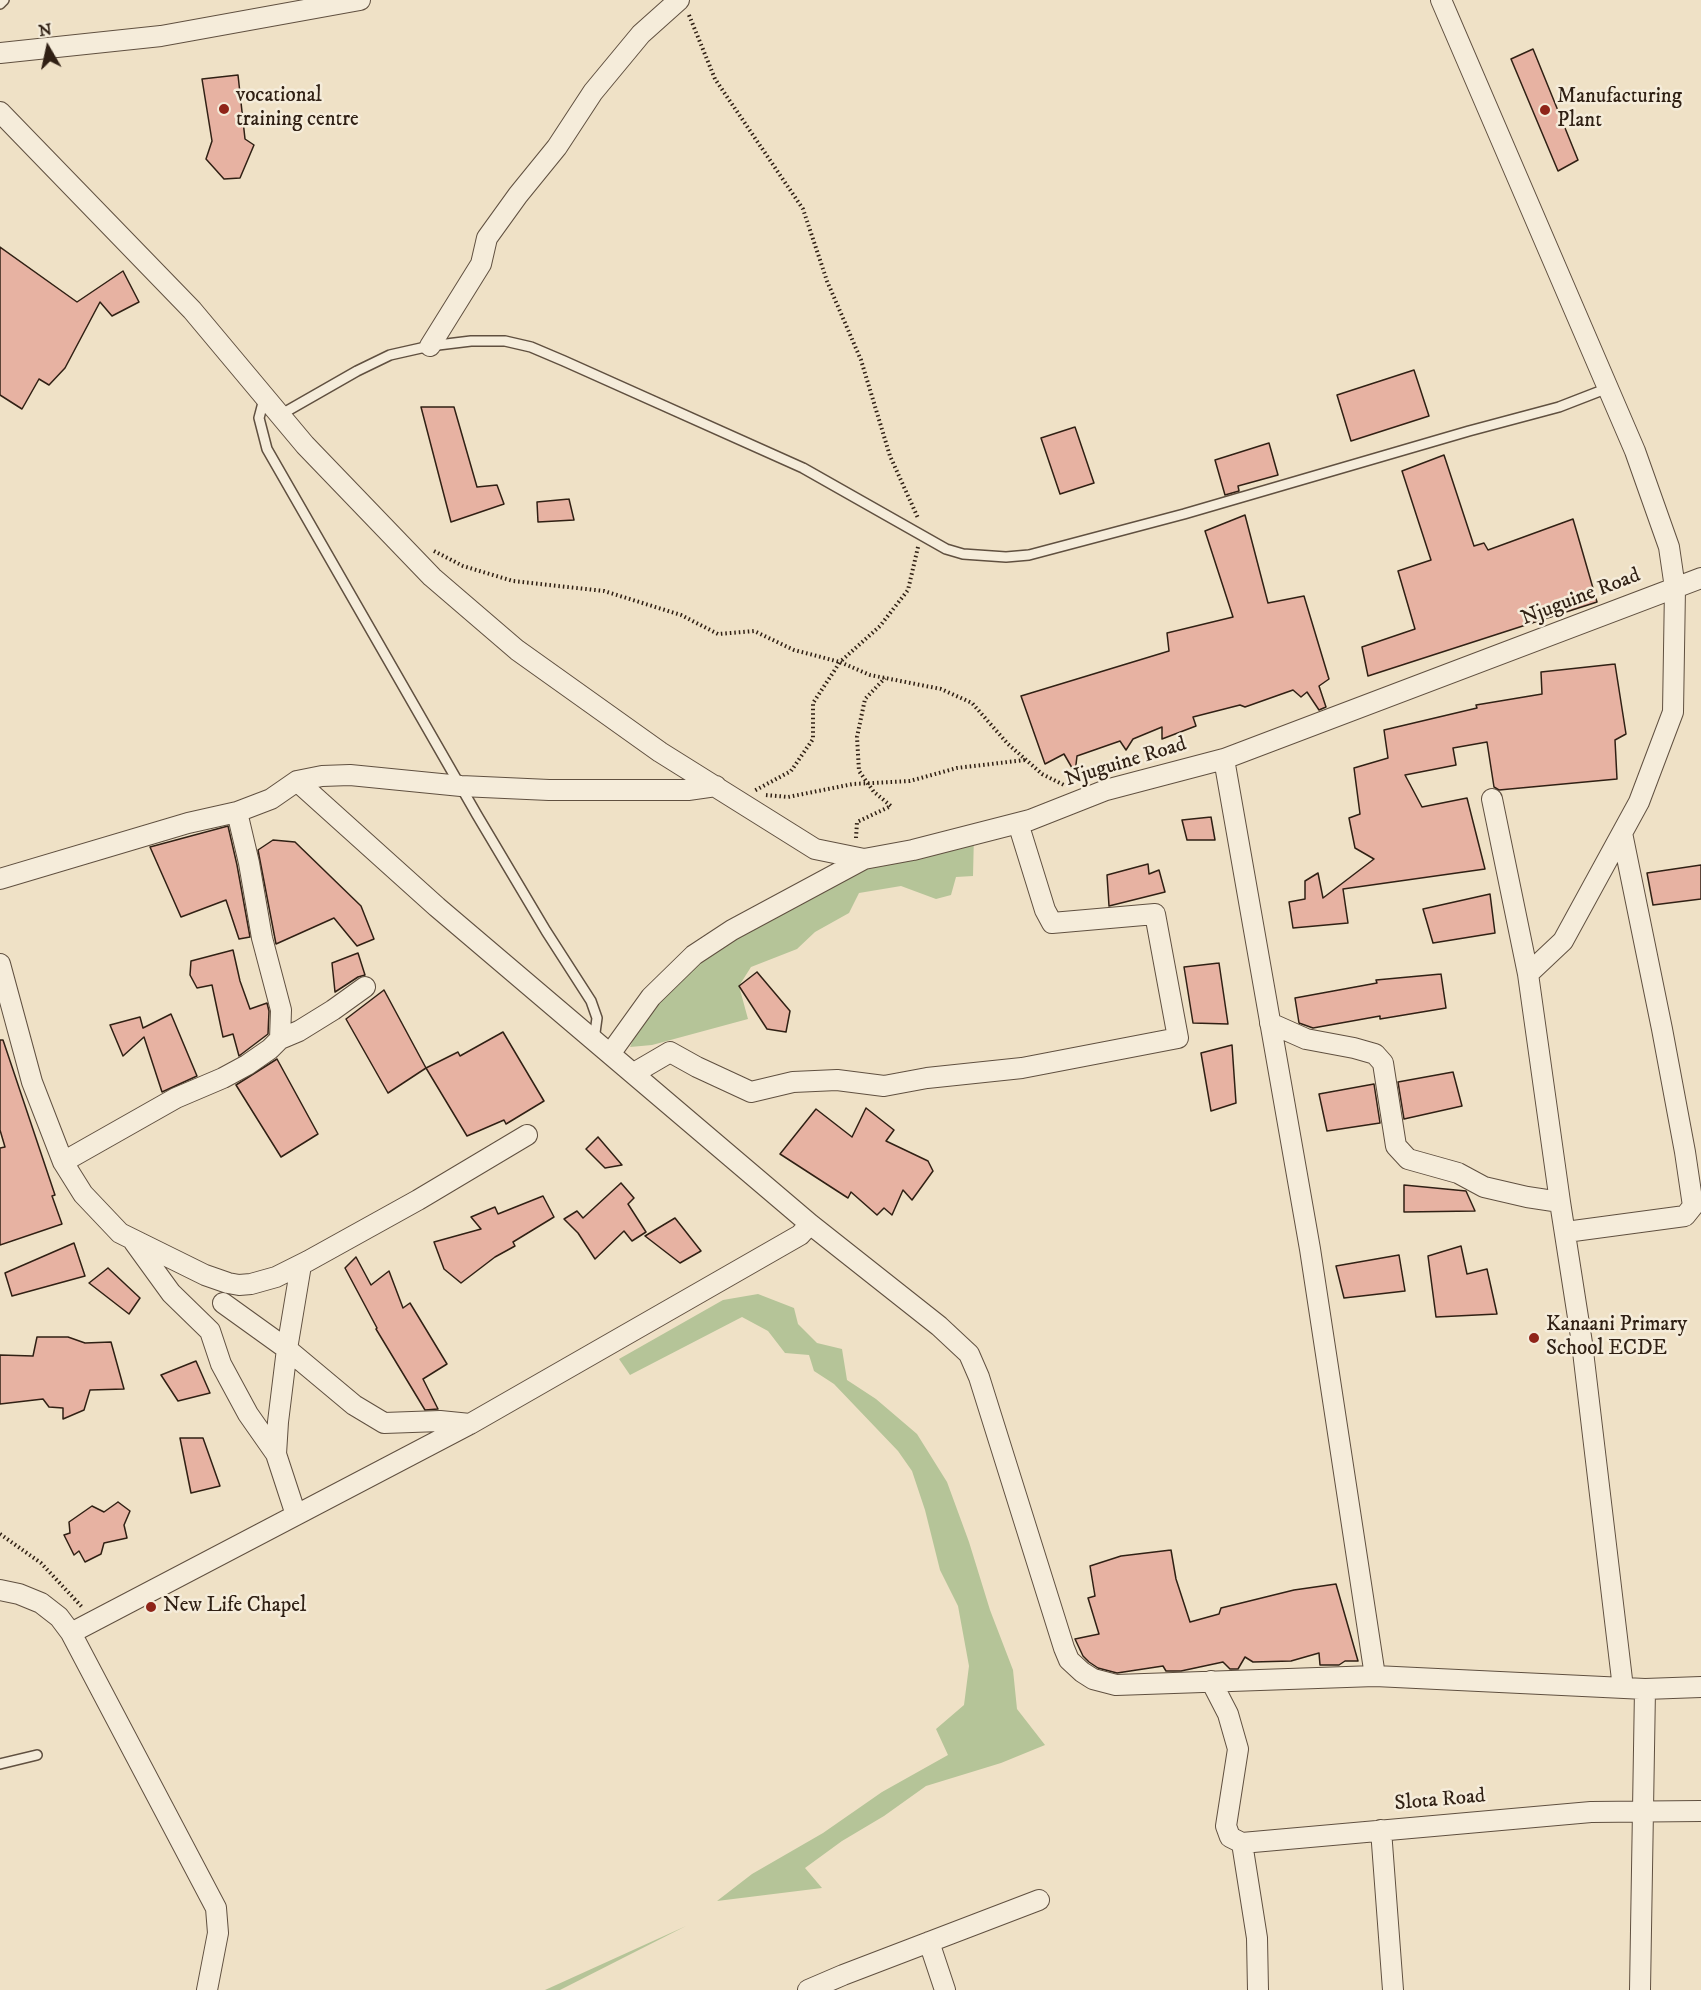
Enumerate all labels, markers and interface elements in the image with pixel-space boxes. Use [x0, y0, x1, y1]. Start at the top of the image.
north arrow [18, 18, 78, 78]
text: N [37, 19, 53, 41]
place label: vocational training centre [236, 84, 359, 134]
place label: Manufacturing Plant [1557, 85, 1682, 135]
marker: vocational training centre [217, 102, 231, 116]
marker: Manufacturing Plant [1538, 103, 1552, 117]
street label: Njuguine Road [1518, 564, 1644, 632]
street label: Njuguine Road [1062, 733, 1190, 793]
place label: Kanaani Primary School ECDE [1546, 1313, 1687, 1363]
marker: Kanaani Primary School ECDE [1527, 1331, 1541, 1345]
place label: New Life Chapel [163, 1594, 306, 1620]
marker: New Life Chapel [144, 1600, 158, 1614]
street label: Slota Road [1394, 1784, 1486, 1818]

